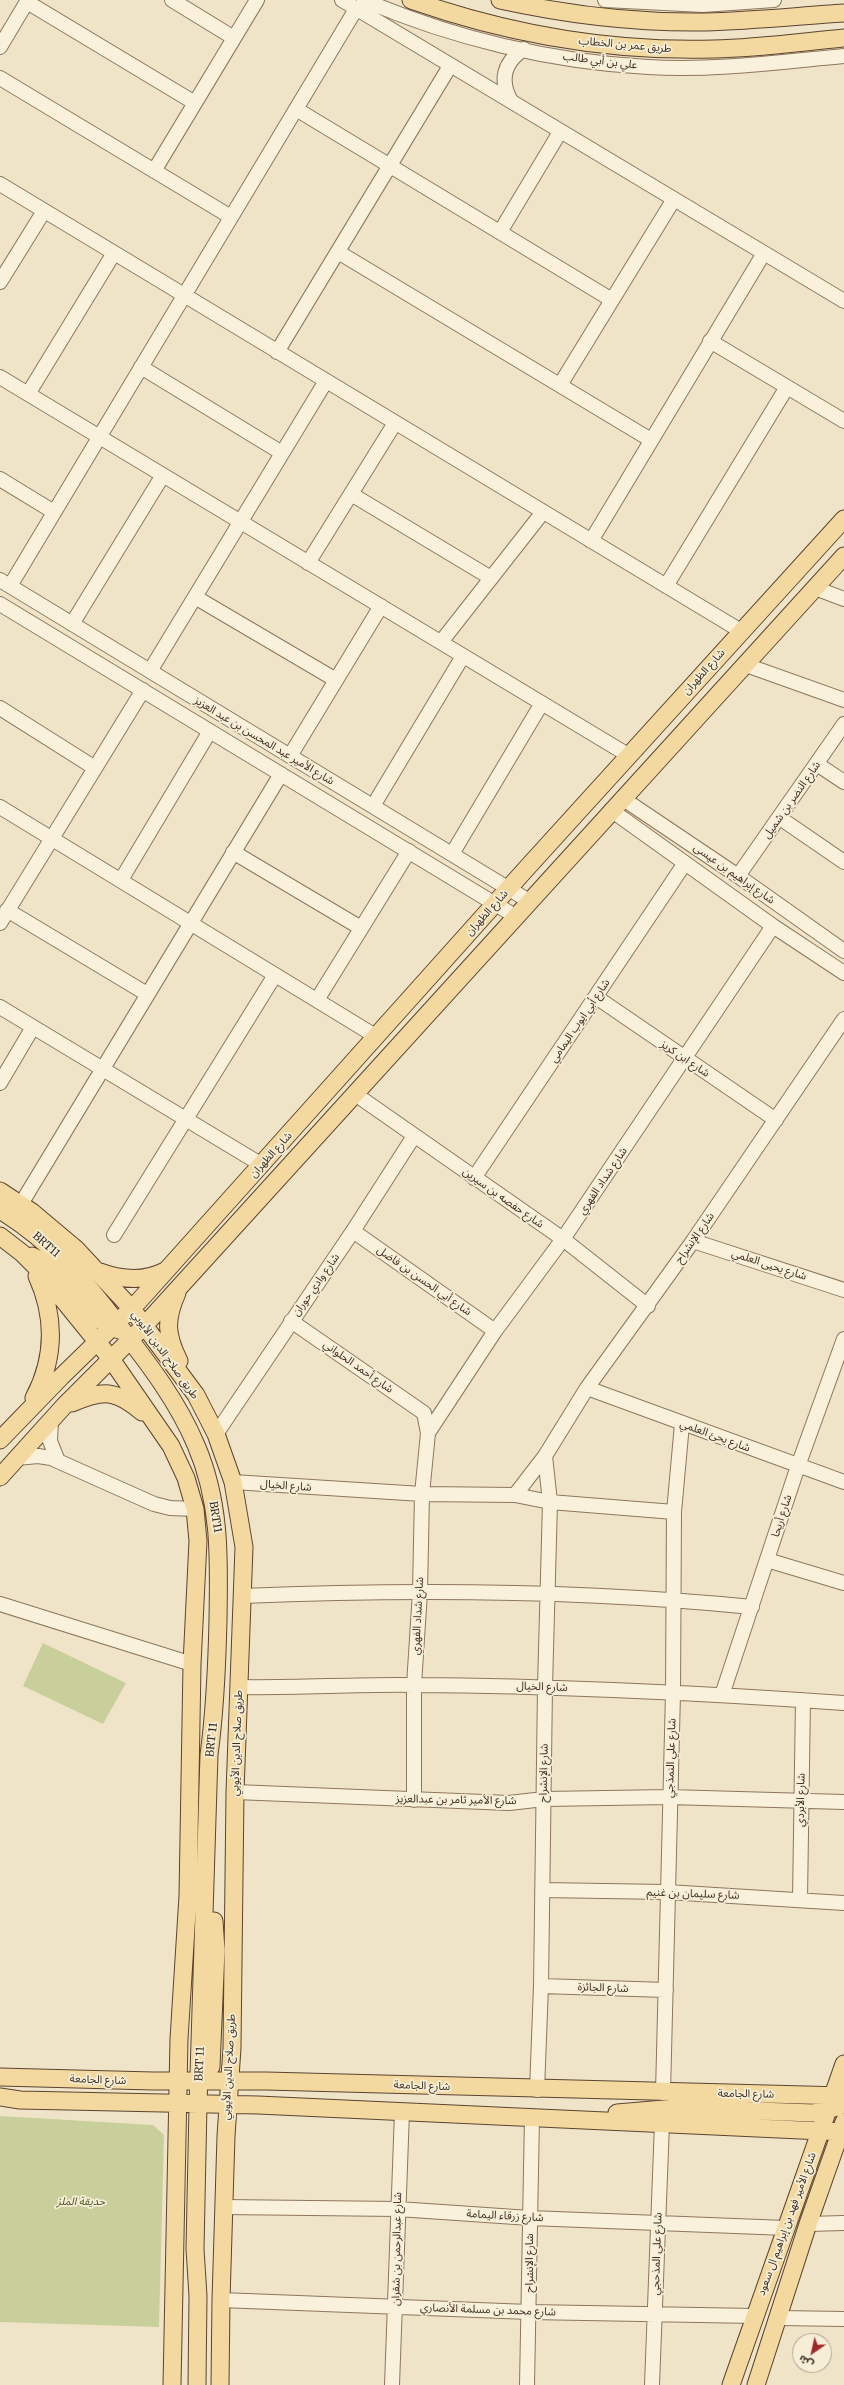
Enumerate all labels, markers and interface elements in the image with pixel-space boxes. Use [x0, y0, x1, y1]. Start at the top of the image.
street label: طريق عمر بن الخطاب [578, 34, 672, 56]
street label: علي بن أبي طالب [562, 50, 638, 72]
street label: شارع الظهران [680, 646, 728, 698]
street label: شارع الأمير عبد المحسن بن عبد العزيز [192, 694, 336, 788]
street label: شارع النضر بن شميل [760, 759, 824, 841]
street label: شارع إبراهيم بن عيسى [691, 841, 777, 907]
street label: شارع الظهران [463, 887, 511, 939]
street label: شارع أبي ايوب اليمامي [547, 977, 613, 1065]
street label: شارع ابن كريز [658, 1038, 712, 1080]
street label: شارع الظهران [247, 1129, 295, 1181]
street label: شارع شداد الفهري [576, 1145, 630, 1217]
street label: شارع حفصه بن سيرين [460, 1165, 546, 1231]
street label: شارع الإنشراح [673, 1210, 717, 1266]
street label: BRT11 [30, 1230, 62, 1260]
street label: شارع أبي الحسن بن فاضل [374, 1243, 474, 1319]
street label: شارع يحيى العلمي [730, 1247, 808, 1283]
street label: شارع وادي حوران [290, 1251, 342, 1319]
street label: طريق صلاح الدين الأيوبي [128, 1308, 202, 1402]
street label: شارع أحمد الحلواني [320, 1338, 396, 1396]
street label: شارع يحئ العلمي [678, 1417, 752, 1455]
street label: شارع الخيال [260, 1478, 312, 1494]
street label: شارع أريحا [769, 1493, 795, 1539]
street label: BRT11 [206, 1500, 224, 1534]
street label: شارع شداد الفهري [409, 1577, 427, 1655]
street label: شارع الخيال [516, 1680, 568, 1694]
street label: طريق صلاح الدين الأيوبي [229, 1690, 245, 1796]
street label: شارع علي النمذجي [663, 1718, 679, 1798]
street label: BRT 11 [204, 1722, 220, 1758]
street label: شارع الإنشراح [537, 1743, 551, 1803]
street label: شارع الأبردي [794, 1773, 808, 1827]
street label: شارع الأمير ثامر بن عبدالعزيز [396, 1792, 516, 1808]
street label: شارع سليمان بن غنيم [646, 1886, 740, 1902]
street label: شارع الجائزة [577, 1981, 629, 1995]
street label: طريق صلاح الدين الأيوبي [220, 2014, 238, 2120]
street label: BRT 11 [193, 2046, 207, 2082]
street label: شارع الجامعة [69, 2072, 127, 2088]
street label: شارع الجامعة [393, 2078, 451, 2094]
street label: شارع الجامعة [718, 2087, 774, 2101]
street label: شارع الأمير فهد بن إبراهيم ال سعود [755, 2151, 819, 2297]
street label: شارع عبدالرحمن بن شقران [389, 2192, 405, 2306]
park label: حديقة الملز [57, 2195, 105, 2209]
street label: شارع زرقاء اليمامة [466, 2207, 544, 2225]
street label: شارع علي المذحجي [649, 2212, 665, 2296]
street label: شارع الإنشراح [523, 2233, 537, 2293]
street label: شارع محمد بن مسلمة الأنصاري [420, 2301, 556, 2319]
north arrow [792, 2333, 832, 2373]
text: ش [796, 2352, 816, 2372]

